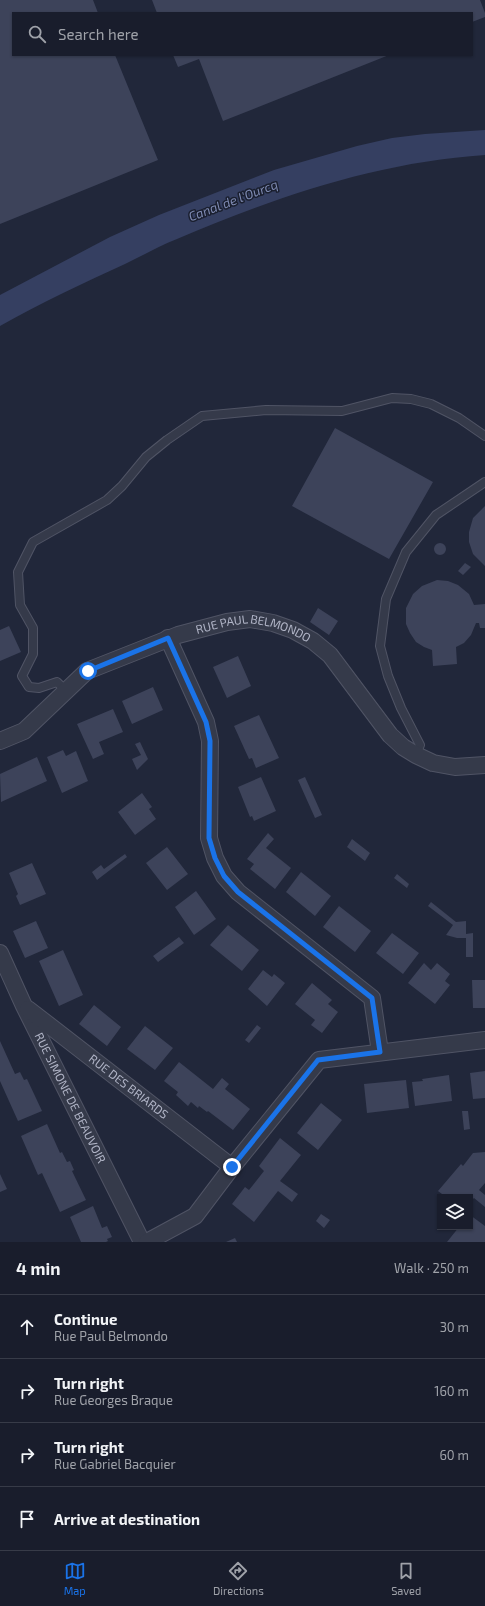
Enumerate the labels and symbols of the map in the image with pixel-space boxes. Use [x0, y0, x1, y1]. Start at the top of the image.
water label: Canal de l'Ourcq [186, 176, 280, 224]
street label: RUE PAUL BELMONDO [194, 611, 314, 644]
route start [79, 662, 97, 680]
street label: RUE SIMONE DE BEAUVOIR [32, 1030, 109, 1165]
street label: RUE DES BRIARDS [87, 1051, 172, 1121]
route end [223, 1158, 241, 1176]

